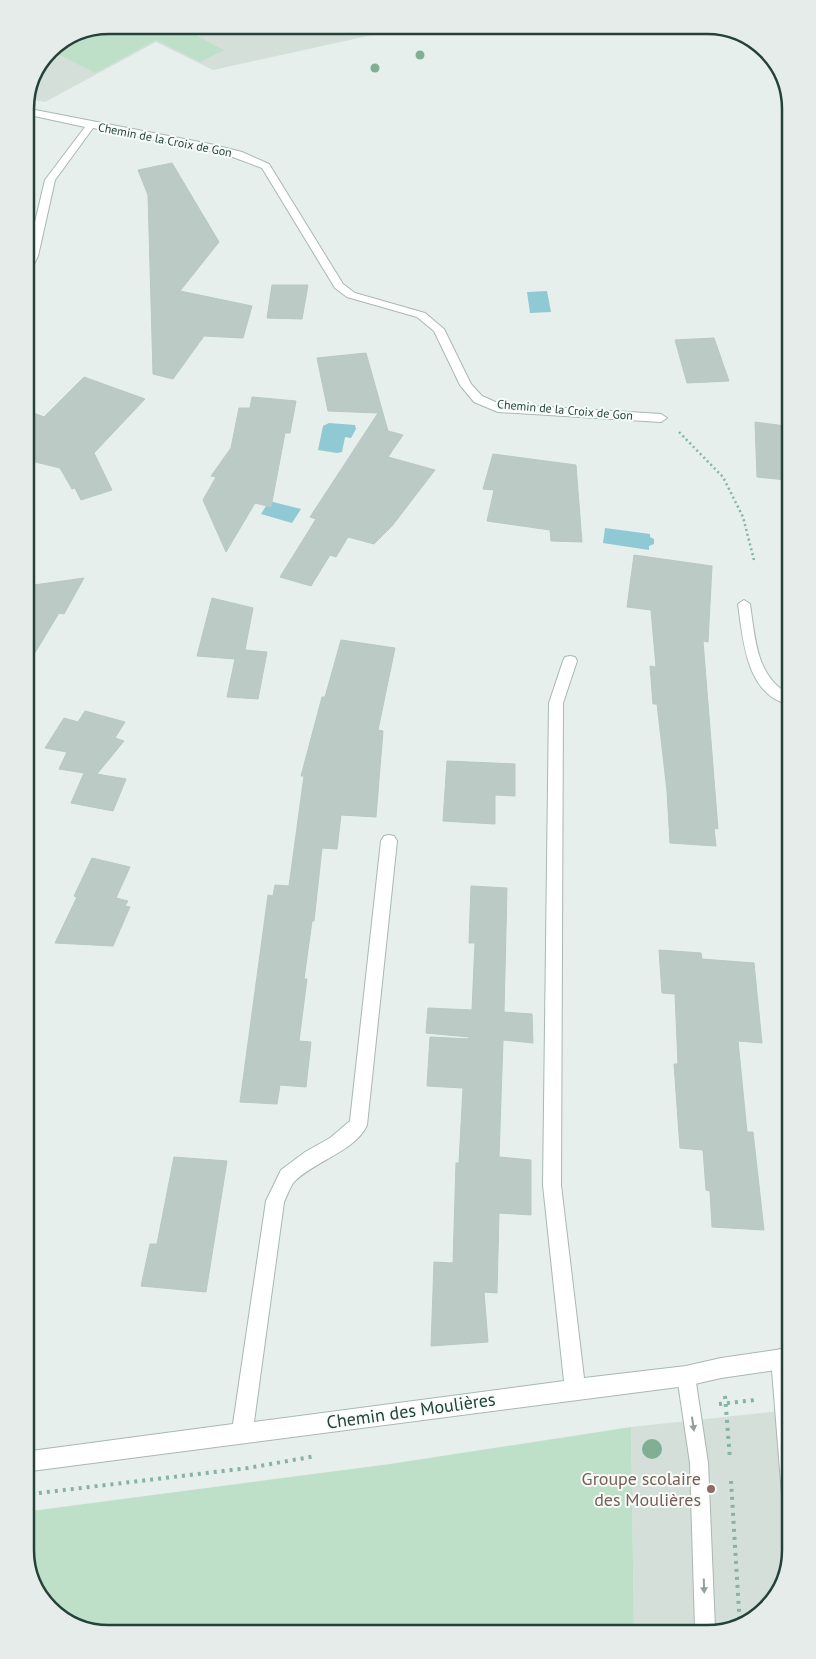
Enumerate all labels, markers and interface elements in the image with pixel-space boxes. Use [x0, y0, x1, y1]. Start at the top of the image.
street label: Chemin de la Croix de Gon [97, 119, 233, 160]
street label: Chemin de la Croix de Gon [497, 396, 634, 423]
street label: Chemin des Moulières [325, 1387, 497, 1434]
one-way arrow [690, 1416, 698, 1432]
place label: Groupe scolaire des Moulières [582, 1467, 701, 1511]
marker: Groupe scolaire des Moulières [705, 1483, 717, 1495]
one-way arrow [700, 1578, 708, 1594]

